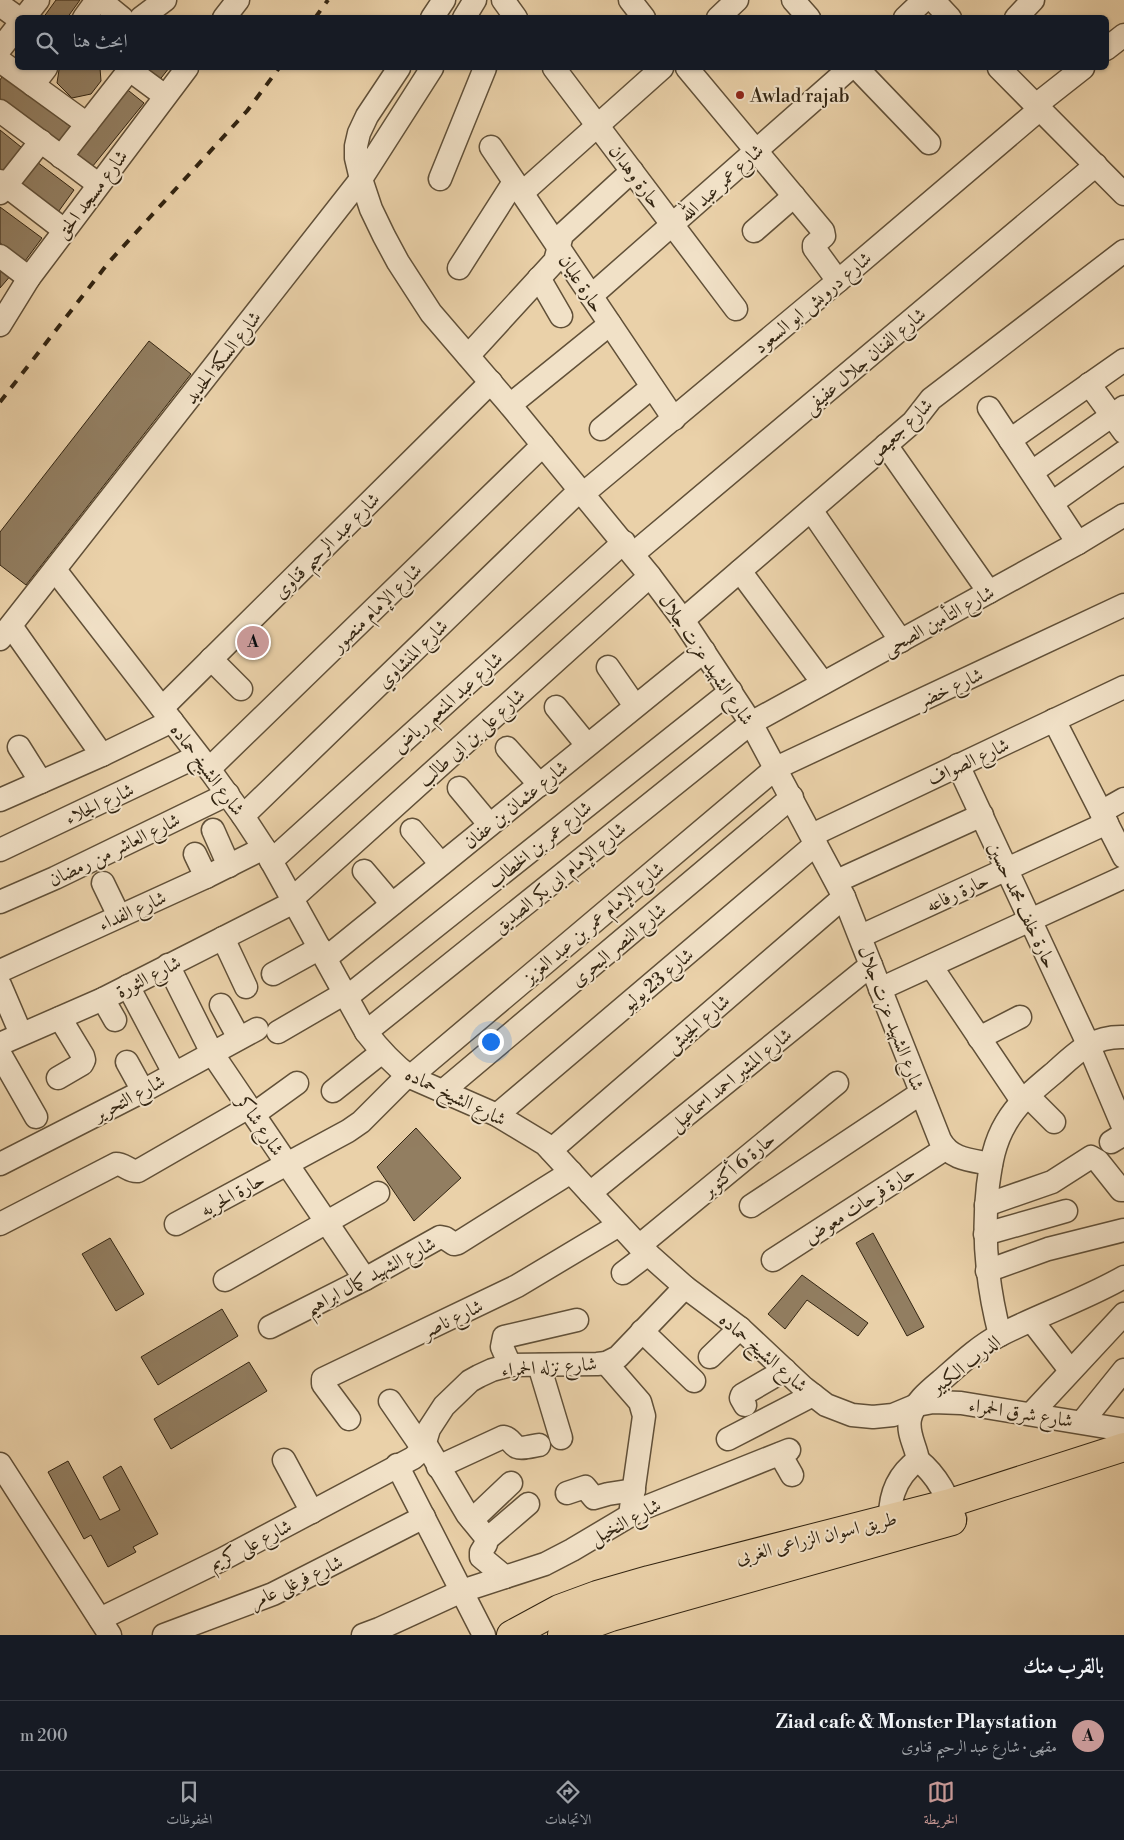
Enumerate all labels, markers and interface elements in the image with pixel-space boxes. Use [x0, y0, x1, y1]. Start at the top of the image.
search box [15, 15, 1109, 70]
icon: search [33, 29, 61, 57]
text: ابحث هنا [73, 29, 128, 53]
place label: Awlad rajab [749, 84, 849, 108]
marker: Awlad rajab [734, 89, 746, 101]
street label: شارع عمر عبد الله [672, 136, 771, 229]
street label: حارة وهدان [603, 140, 667, 214]
street label: شارع مسجد الحق [50, 145, 136, 246]
street label: شارع درويش ابو السعود [749, 246, 879, 362]
street label: حارة عليان [553, 250, 609, 317]
street label: شارع الفنان جلال عفيفى [798, 302, 933, 422]
street label: شارع السكة الحديد [179, 306, 269, 411]
street label: شارع جعيص [861, 393, 940, 470]
street label: شارع عبد الرحيم قناوى [268, 487, 390, 609]
street label: شارع الإمام منصور [325, 558, 430, 661]
street label: شارع التأمين الصحى [877, 579, 1000, 664]
street label: شارع الشهيد عزت جلال [651, 589, 759, 732]
street label: شارع المنشاوي [372, 614, 455, 696]
pin: A [237, 623, 269, 661]
street label: شارع عبد المنعم رياض [387, 647, 512, 763]
street label: شارع خضر [912, 662, 988, 717]
street label: شارع على بن ابى طالب [413, 683, 532, 794]
street label: شارع الشيخ حماده [161, 719, 250, 824]
street label: شارع الصواف [924, 733, 1014, 794]
street label: شارع عثمان بن عفان [458, 755, 575, 857]
street label: شارع الجلاء [61, 778, 139, 833]
street label: شارع عمر بن الخطاب [483, 795, 599, 897]
street label: شارع العاشر من رمضان [45, 808, 186, 895]
street label: شارع الإمام ابى بكر الصديق [488, 817, 634, 942]
street label: حارة خلف محمد حسين [982, 838, 1062, 973]
street label: شارع الإمام عمر بن عبد العزيز [516, 857, 672, 993]
street label: حارة رفاعه [922, 868, 993, 918]
street label: شارع الفداء [95, 885, 171, 939]
street label: شارع النصر البحرى [566, 898, 673, 994]
street label: شارع الشهيد عزت جلال [850, 942, 930, 1095]
street label: شارع 23 يوليو [615, 943, 701, 1020]
street label: شارع الثورة [112, 950, 187, 1006]
street label: شارع الجيش [660, 989, 737, 1061]
street label: شارع المشير احمد اسماعيل [664, 1023, 799, 1139]
your location [478, 1029, 504, 1055]
street label: شارع الشيخ حماده [399, 1062, 510, 1136]
street label: شارع التحرير [88, 1069, 171, 1130]
street label: شارع شاكر [228, 1089, 289, 1162]
street label: حارة 6 أكتوبر [695, 1126, 780, 1204]
street label: حارة فرحات معوض [799, 1160, 920, 1250]
street label: حارة الحريه [196, 1167, 269, 1222]
street label: شارع الشهيد كمال ابراهيم [301, 1231, 443, 1327]
street label: شارع ناصر [416, 1294, 488, 1348]
street label: شارع الشيخ حماده [711, 1308, 813, 1402]
street label: الدرب الكبير [924, 1330, 1005, 1401]
street label: شارع نزله الحمراء [500, 1352, 598, 1385]
street label: شارع شرق الحمراء [967, 1393, 1075, 1436]
street label: شارع النخيل [586, 1493, 667, 1553]
street label: طريق اسوان الزراعى الغربى [733, 1506, 900, 1572]
street label: شارع على كريم [205, 1514, 298, 1580]
street label: شارع فرغلى عامر [246, 1550, 348, 1617]
text: بالقرب منك [1023, 1654, 1104, 1680]
text: Ziad cafe & Monster Playstation [776, 1710, 1057, 1734]
text: 200 m [20, 1726, 68, 1746]
text: A [1082, 1726, 1094, 1746]
text: مقهى · شارع عبد الرحيم قناوى [901, 1737, 1057, 1757]
tab: المحفوظات [166, 1778, 212, 1833]
tab: الاتجاهات [545, 1778, 591, 1833]
tab: الخريطة [924, 1778, 958, 1833]

